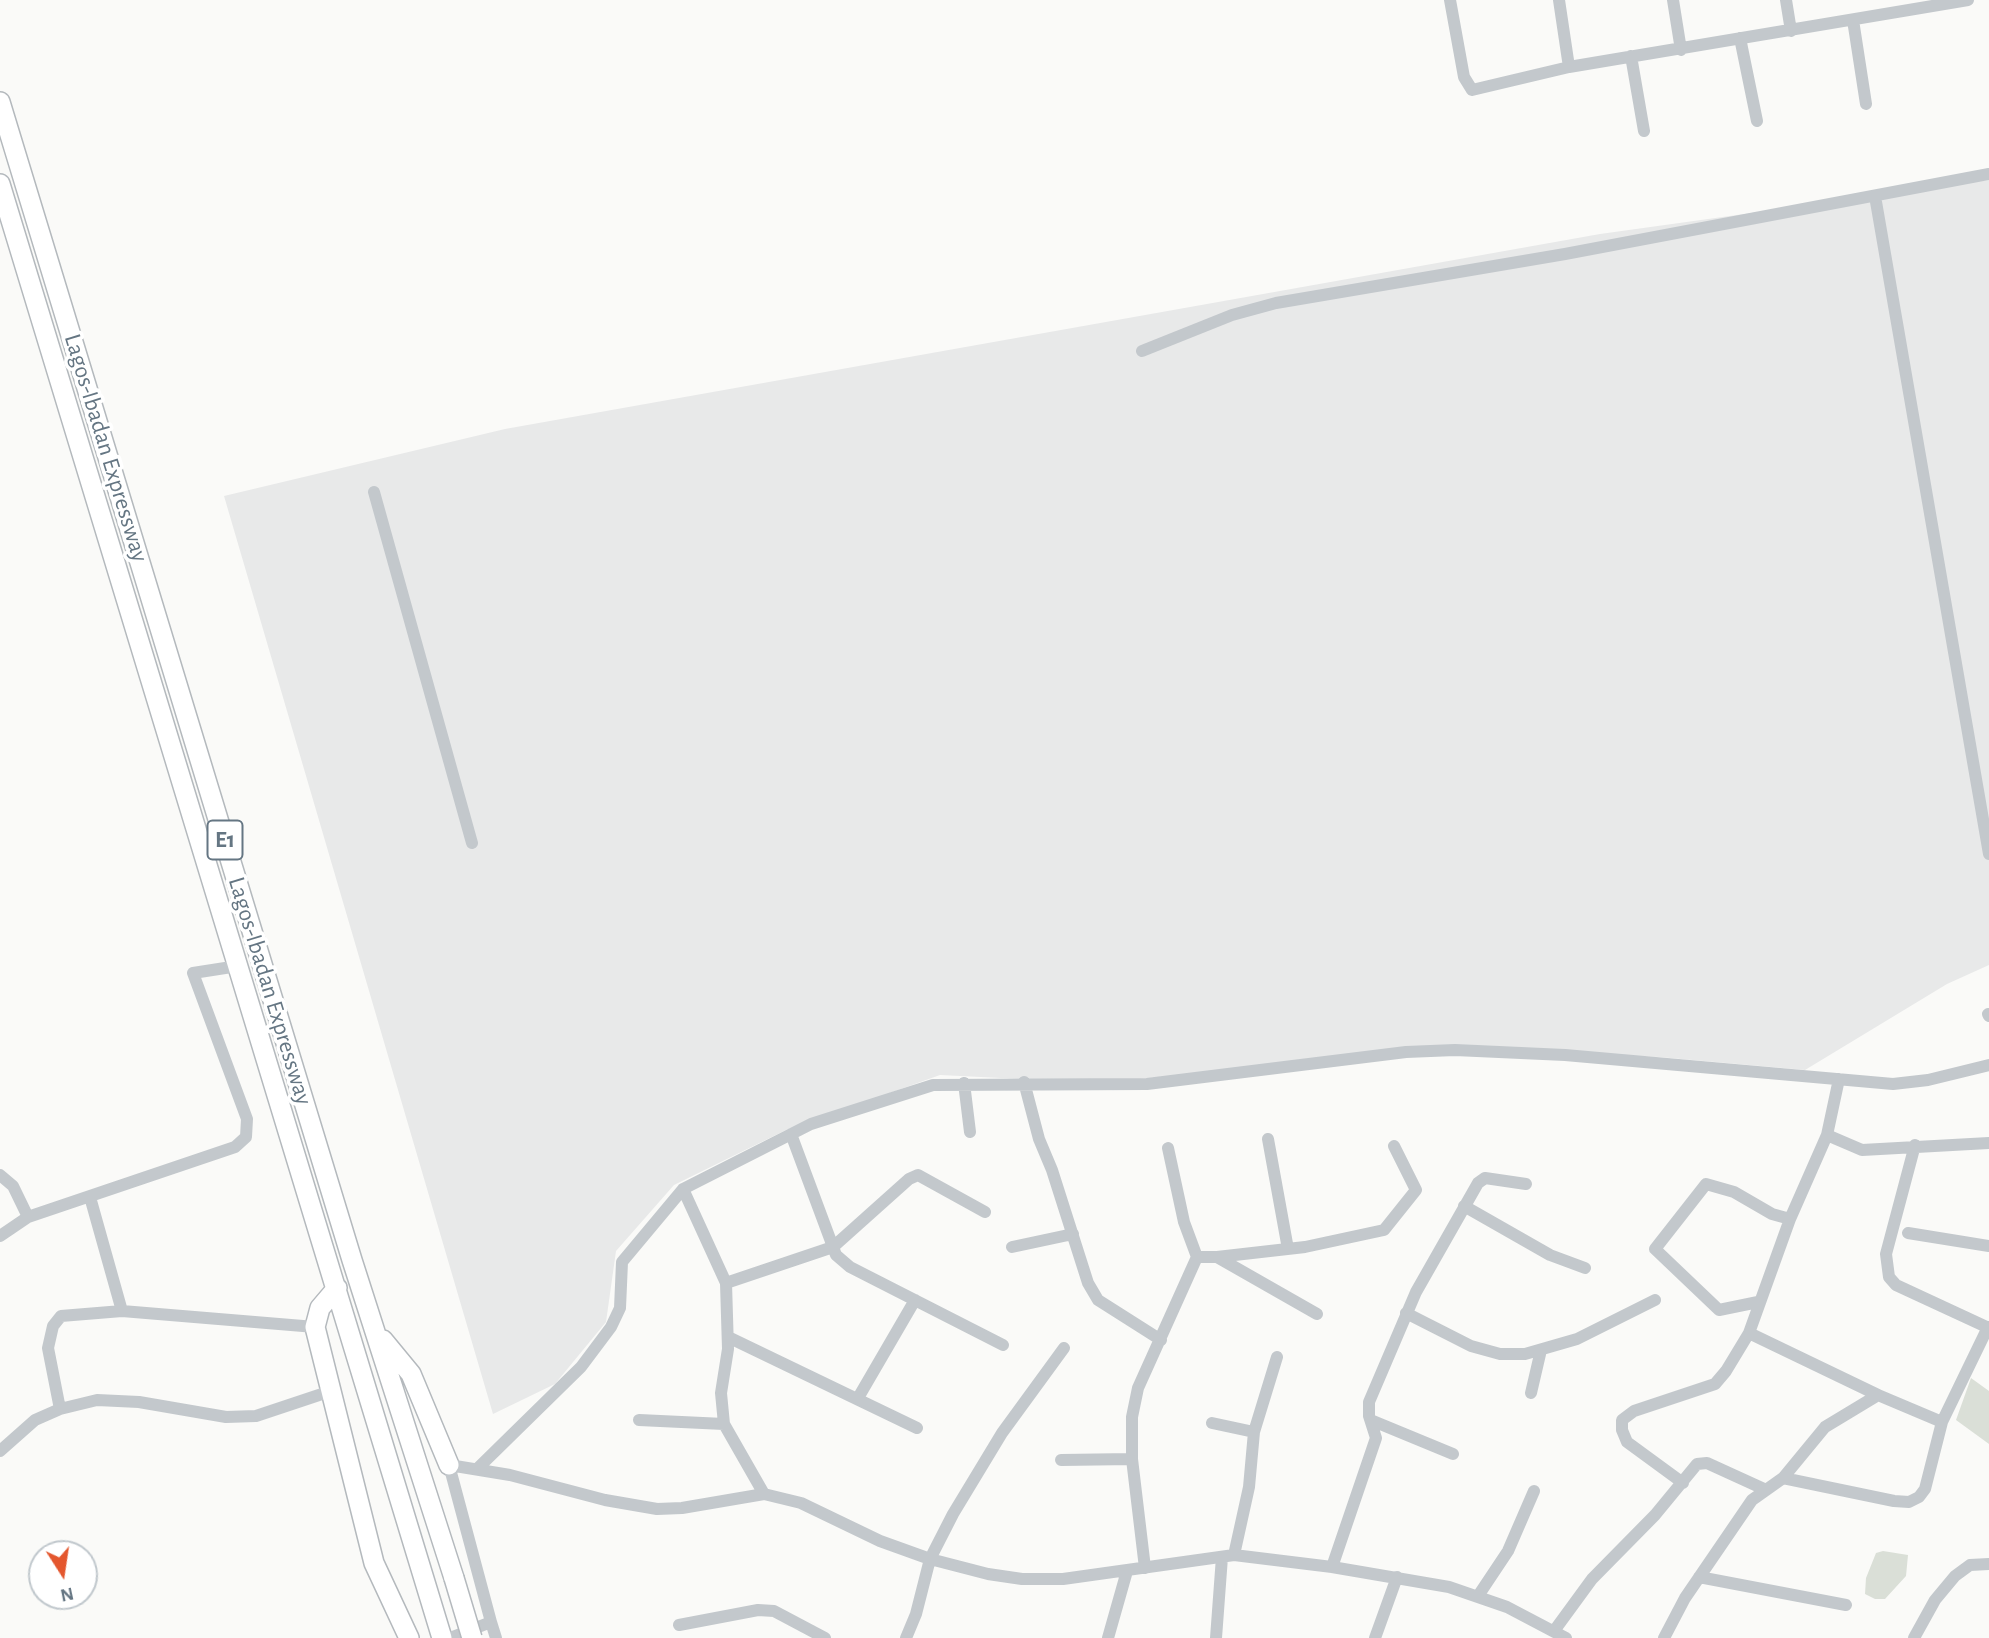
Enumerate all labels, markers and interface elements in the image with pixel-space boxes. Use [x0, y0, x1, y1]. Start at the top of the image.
street label: Lagos-Ibadan Expressway [58, 331, 154, 565]
road number: E1 [208, 820, 243, 860]
street label: Lagos-Ibadan Expressway [222, 874, 318, 1108]
north arrow [28, 1540, 98, 1610]
text: N [59, 1583, 75, 1605]

